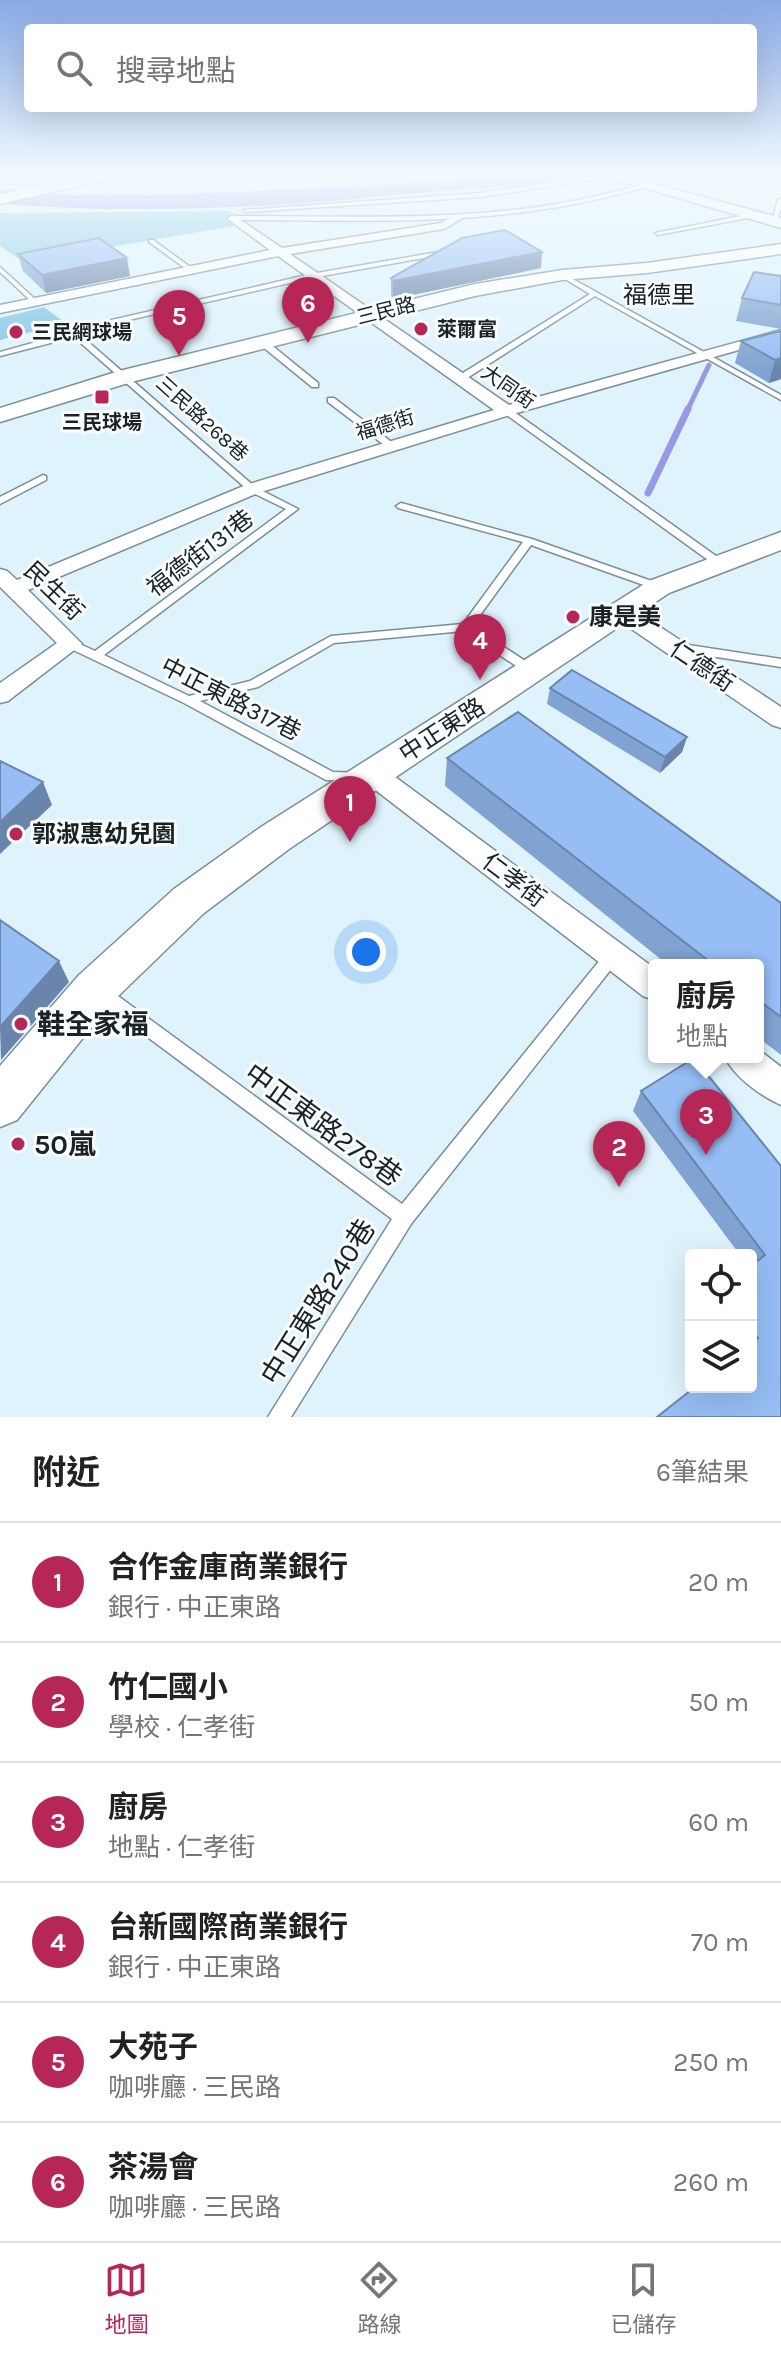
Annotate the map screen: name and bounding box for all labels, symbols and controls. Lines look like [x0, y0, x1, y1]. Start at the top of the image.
search box [24, 24, 757, 112]
icon: search [52, 46, 96, 90]
text: 搜尋地點 [116, 53, 236, 89]
pin: 6 [282, 277, 334, 343]
district label: 福德里 [623, 281, 695, 309]
pin: 5 [153, 290, 205, 356]
street label: 三民路 [354, 293, 418, 329]
place label: 萊爾富 [437, 318, 497, 341]
marker: 萊爾富 [412, 320, 430, 338]
place label: 三民網球場 [32, 321, 132, 344]
marker: 三民網球場 [7, 323, 25, 341]
street label: 大同街 [477, 360, 539, 414]
street label: 三民路268巷 [151, 372, 253, 466]
marker: 三民球場 [93, 388, 111, 406]
street label: 福德街 [353, 405, 417, 445]
place label: 三民球場 [62, 411, 142, 434]
street label: 福德街131巷 [141, 504, 259, 602]
street label: 民生街 [18, 556, 90, 626]
place label: 康是美 [589, 603, 661, 631]
marker: 康是美 [564, 608, 582, 626]
pin: 4 [454, 614, 506, 680]
street label: 仁德街 [664, 634, 740, 698]
street label: 中正東路317巷 [156, 652, 306, 746]
street label: 中正東路 [394, 692, 490, 768]
pin: 1 [324, 776, 376, 842]
place label: 郭淑惠幼兒園 [32, 820, 176, 848]
marker: 郭淑惠幼兒園 [7, 825, 25, 843]
street label: 仁孝街 [477, 847, 551, 913]
your location [346, 932, 386, 972]
popup [648, 959, 764, 1063]
text: 廚房 [676, 978, 736, 1014]
place label: 鞋全家福 [37, 1008, 149, 1041]
marker: 鞋全家福 [12, 1015, 30, 1033]
text: 地點 [676, 1021, 728, 1052]
street label: 中正東路278巷 [238, 1057, 408, 1193]
pin: 3 [680, 1089, 732, 1155]
pin: 2 [593, 1121, 645, 1187]
place label: 50嵐 [34, 1128, 96, 1161]
marker: 50嵐 [9, 1135, 27, 1153]
street label: 中正東路240巷 [254, 1213, 382, 1391]
map controls [685, 1249, 757, 1393]
button: locate [685, 1249, 757, 1321]
button: layers [685, 1321, 757, 1393]
text: 附近 [32, 1453, 100, 1493]
text: 6筆結果 [656, 1457, 749, 1488]
text: 合作金庫商業銀行 [108, 1549, 348, 1585]
text: 1 [53, 1567, 63, 1598]
text: 20 m [688, 1567, 749, 1598]
text: 銀行 · 中正東路 [108, 1592, 281, 1623]
text: 竹仁國小 [108, 1669, 228, 1705]
text: 2 [50, 1687, 66, 1718]
text: 50 m [688, 1687, 749, 1718]
text: 學校 · 仁孝街 [108, 1712, 255, 1743]
text: 廚房 [108, 1789, 168, 1825]
text: 3 [50, 1807, 66, 1838]
text: 60 m [688, 1807, 749, 1838]
text: 地點 · 仁孝街 [108, 1832, 255, 1863]
text: 台新國際商業銀行 [108, 1909, 348, 1945]
text: 4 [50, 1927, 66, 1958]
text: 70 m [691, 1927, 749, 1958]
text: 銀行 · 中正東路 [108, 1952, 281, 1983]
text: 大苑子 [108, 2029, 198, 2065]
text: 5 [50, 2047, 66, 2078]
text: 250 m [673, 2047, 749, 2078]
text: 咖啡廳 · 三民路 [108, 2072, 281, 2103]
text: 茶湯會 [108, 2149, 198, 2185]
text: 6 [50, 2167, 66, 2198]
text: 260 m [673, 2167, 749, 2198]
text: 咖啡廳 · 三民路 [108, 2192, 281, 2223]
tab: 地圖 [104, 2258, 149, 2338]
tab: 路線 [357, 2258, 402, 2338]
tab: 已儲存 [610, 2258, 677, 2338]

